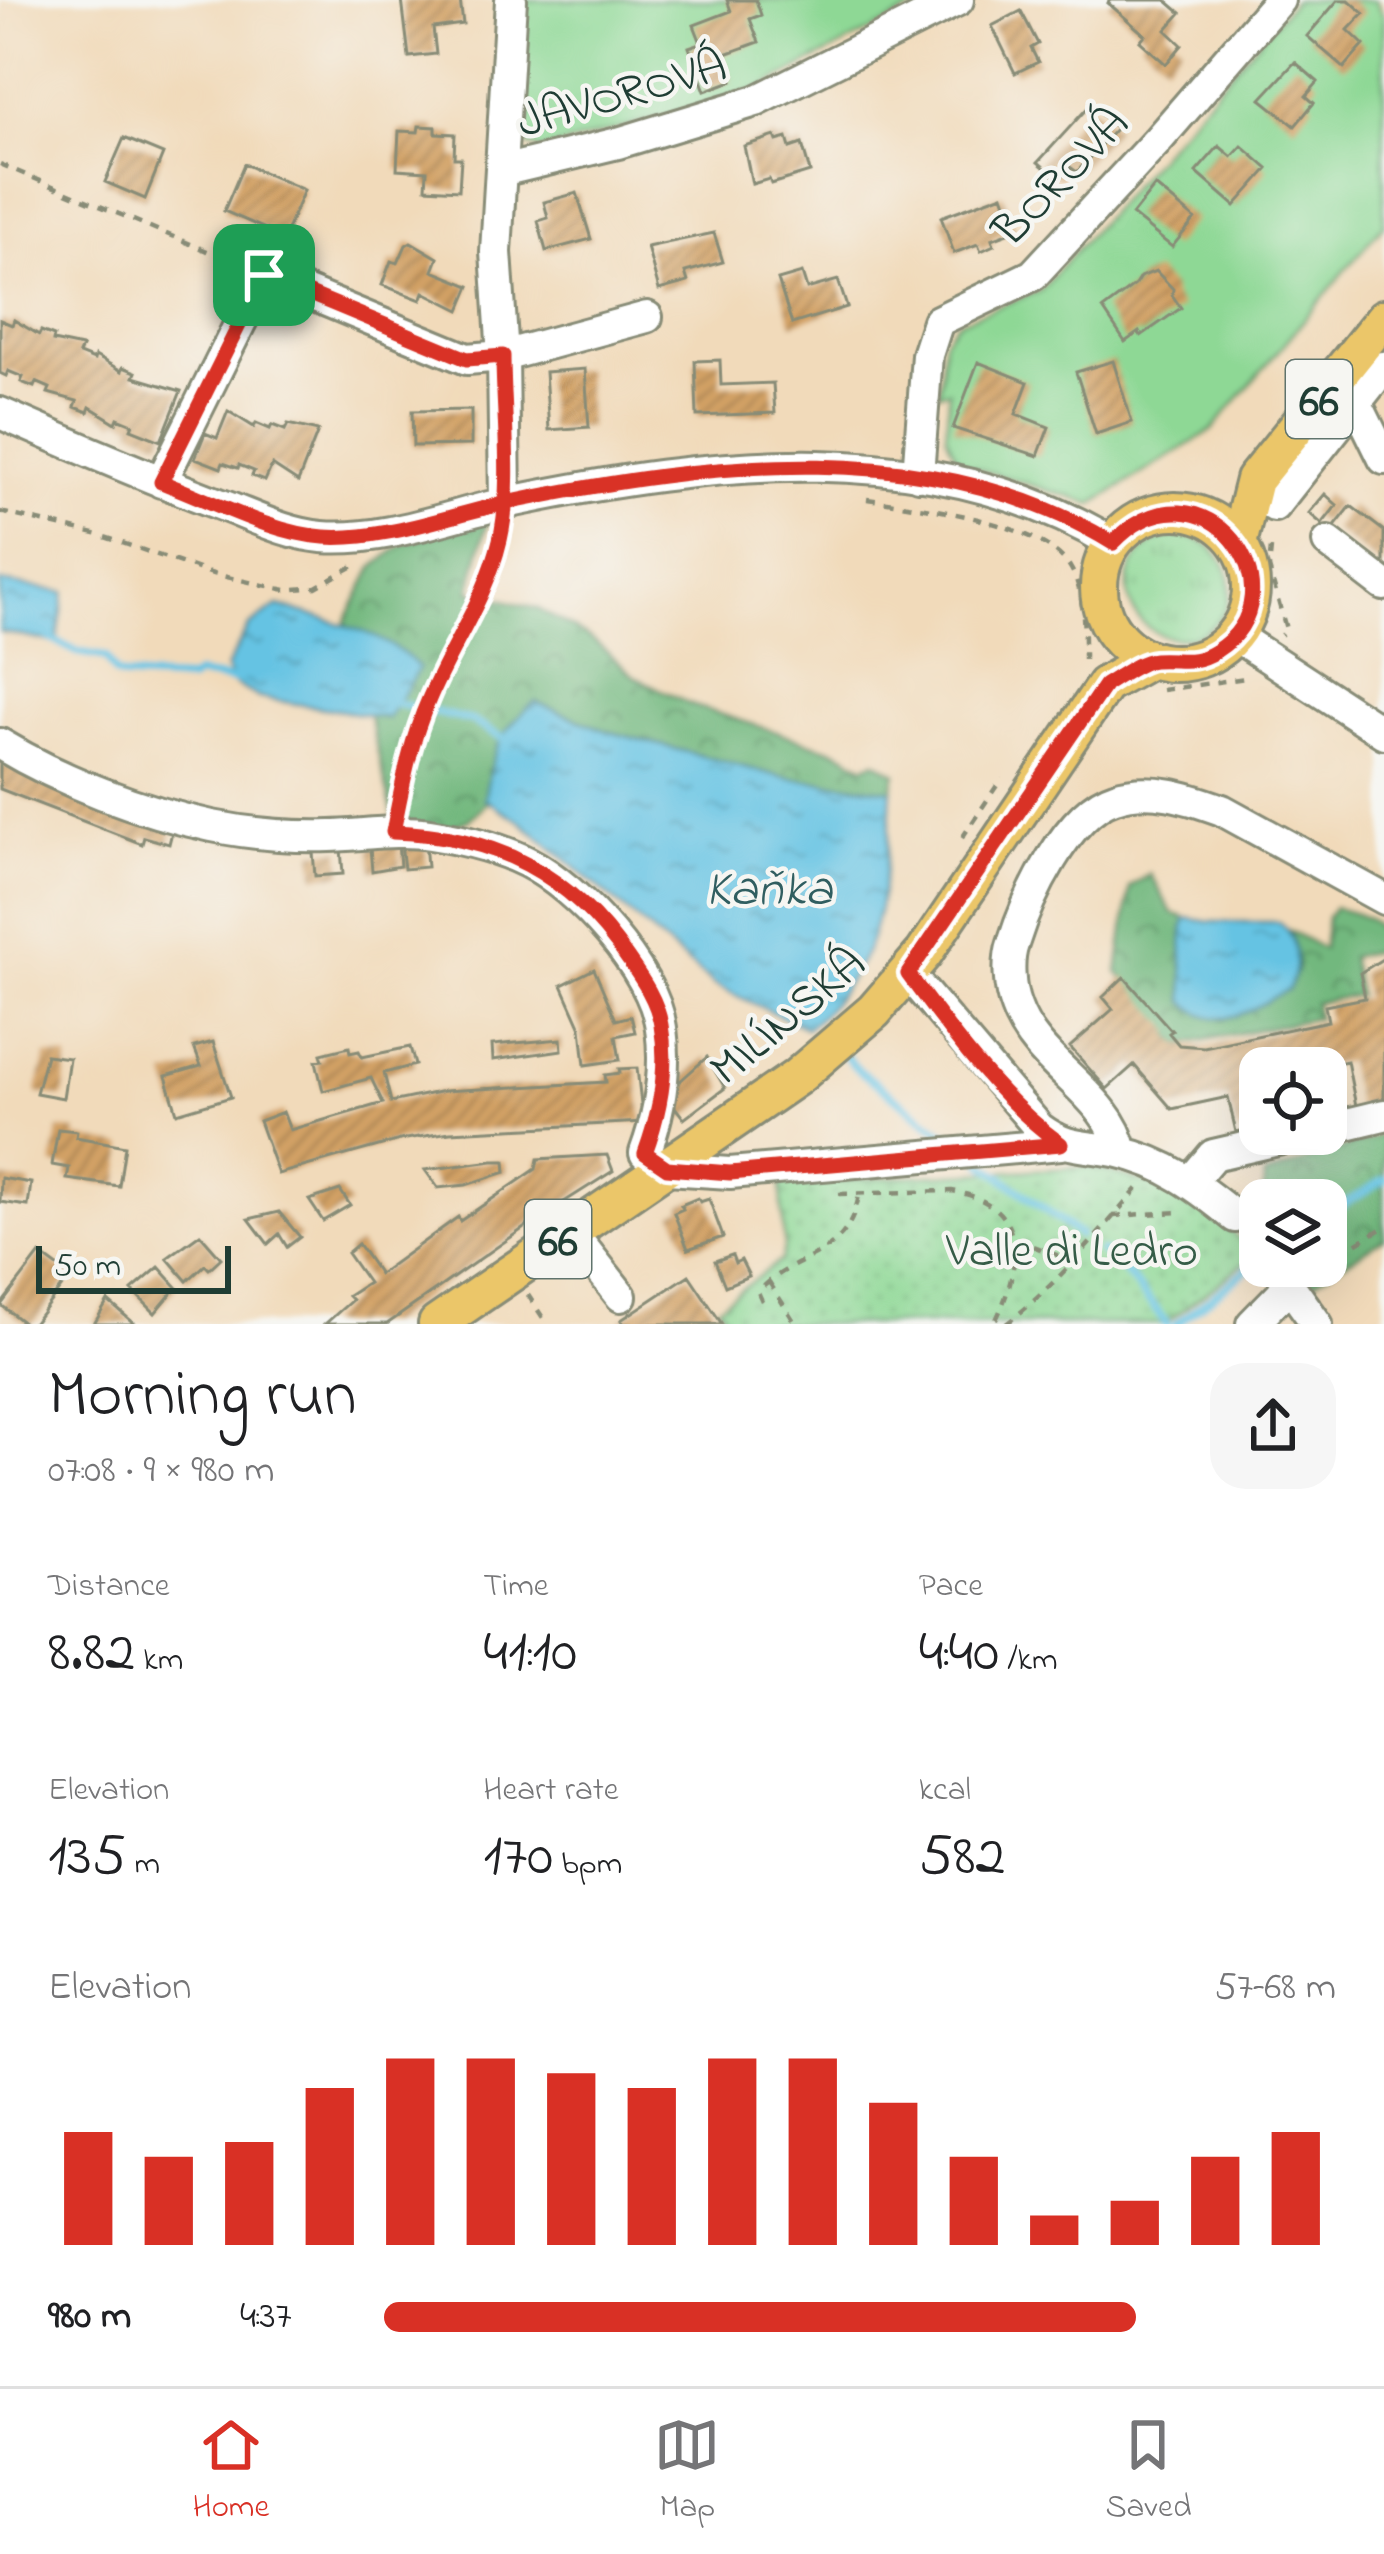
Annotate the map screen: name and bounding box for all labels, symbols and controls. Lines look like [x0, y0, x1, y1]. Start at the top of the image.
street label: JAVOROVÁ [509, 33, 735, 159]
street label: BOROVÁ [977, 92, 1147, 265]
pin [213, 224, 315, 326]
icon: arrive [231, 242, 297, 308]
road number: 66 [1286, 360, 1352, 438]
water label: Kaňka [705, 854, 834, 929]
street label: MILÍNSKÁ [696, 931, 883, 1104]
map controls [1239, 1047, 1347, 1287]
button: locate [1239, 1047, 1347, 1155]
button: layers [1239, 1179, 1347, 1287]
road number: 66 [525, 1200, 591, 1278]
park label: Valle di Ledro [945, 1218, 1198, 1288]
scale bar [36, 1240, 231, 1293]
text: 50 m [54, 1243, 121, 1291]
text: Morning run [48, 1350, 357, 1446]
button: share [1210, 1363, 1336, 1489]
text: 07:08 · 9 × 980 m [48, 1443, 275, 1500]
text: Distance [48, 1563, 170, 1611]
text: Time [483, 1563, 549, 1611]
text: Pace [919, 1563, 983, 1611]
text: 8.82 [48, 1611, 135, 1698]
text: 41:10 [483, 1611, 577, 1698]
text: 4:40 [919, 1611, 999, 1698]
text: km [135, 1637, 183, 1685]
text: /km [999, 1637, 1058, 1685]
text: Elevation [48, 1767, 169, 1815]
text: Heart rate [483, 1767, 619, 1815]
text: kcal [919, 1767, 971, 1815]
text: 135 [48, 1815, 126, 1902]
text: 170 [483, 1815, 553, 1902]
text: 582 [919, 1815, 1005, 1902]
text: m [126, 1841, 160, 1889]
text: bpm [553, 1841, 622, 1889]
text: Elevation [48, 1960, 191, 2017]
text: 57–68 m [1215, 1960, 1336, 2017]
text: 980 m [48, 2289, 131, 2346]
text: 4:37 [240, 2289, 292, 2346]
tab: Home [193, 2412, 269, 2532]
tab: Map [654, 2412, 720, 2532]
tab: Saved [1105, 2412, 1191, 2532]

